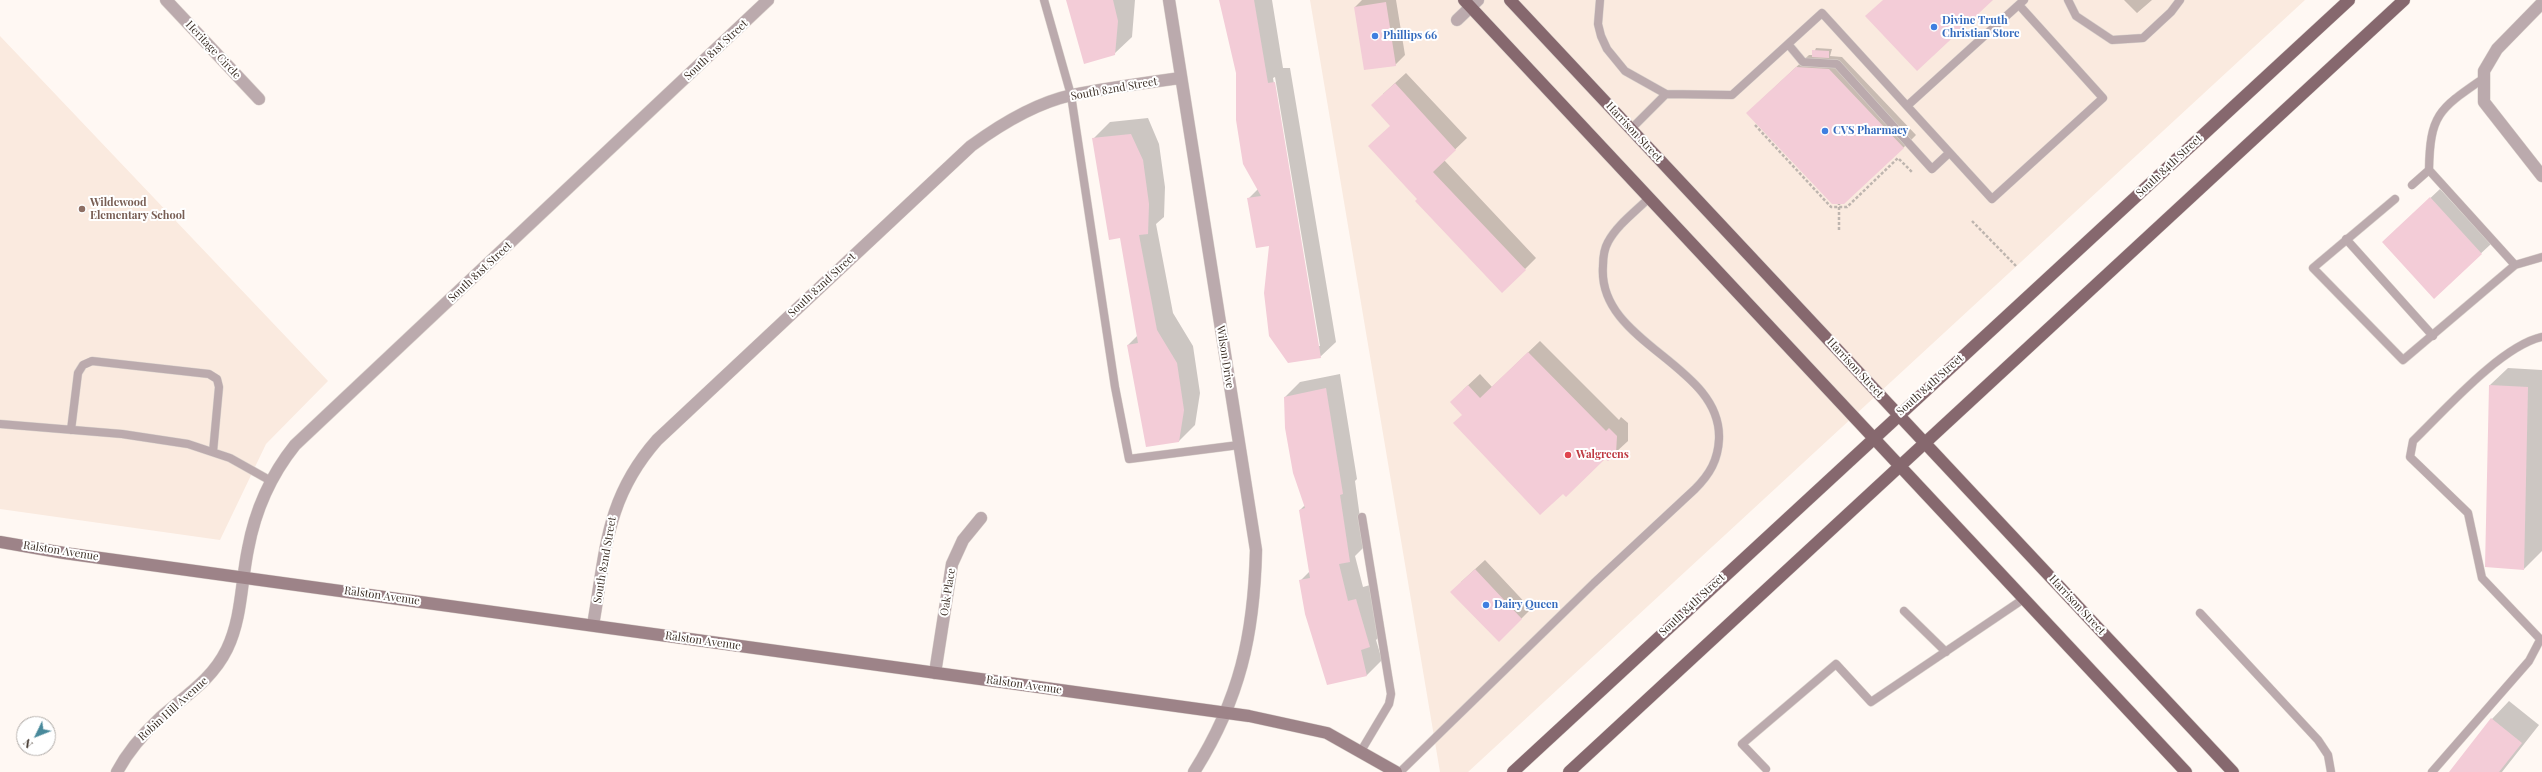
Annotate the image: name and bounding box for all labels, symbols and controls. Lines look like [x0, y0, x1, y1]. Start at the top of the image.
place label: Divine Truth Christian Store [1942, 14, 2019, 40]
street label: South 81st Street [681, 17, 751, 83]
street label: Heritage Circle [183, 18, 243, 82]
marker: Divine Truth Christian Store [1929, 22, 1939, 32]
place label: Phillips 66 [1383, 29, 1437, 43]
marker: Phillips 66 [1370, 31, 1380, 41]
street label: South 82nd Street [1070, 75, 1158, 103]
street label: Harrison Street [1603, 100, 1665, 164]
place label: CVS Pharmacy [1833, 124, 1908, 138]
marker: CVS Pharmacy [1820, 126, 1830, 136]
street label: South 84th Street [2133, 132, 2205, 200]
place label: Wildewood Elementary School [90, 196, 185, 222]
marker: Wildewood Elementary School [77, 204, 87, 214]
street label: South 81st Street [445, 239, 515, 305]
street label: South 82nd Street [785, 250, 859, 320]
street label: Wilson Drive [1214, 325, 1236, 389]
street label: Harrison Street [1824, 336, 1886, 400]
street label: South 84th Street [1894, 352, 1966, 418]
place label: Walgreens [1576, 448, 1629, 462]
marker: Walgreens [1563, 450, 1573, 460]
street label: South 82nd Street [591, 516, 619, 604]
street label: Ralston Avenue [22, 539, 100, 563]
street label: Oak Place [938, 567, 958, 617]
street label: South 84th Street [1656, 571, 1728, 639]
street label: Harrison Street [2046, 573, 2108, 637]
street label: Ralston Avenue [343, 584, 421, 608]
place label: Dairy Queen [1494, 598, 1558, 612]
marker: Dairy Queen [1481, 600, 1491, 610]
street label: Ralston Avenue [664, 629, 742, 653]
street label: Ralston Avenue [985, 673, 1063, 697]
street label: Robin Hill Avenue [136, 674, 210, 744]
north arrow [16, 716, 56, 756]
text: N [19, 736, 36, 752]

